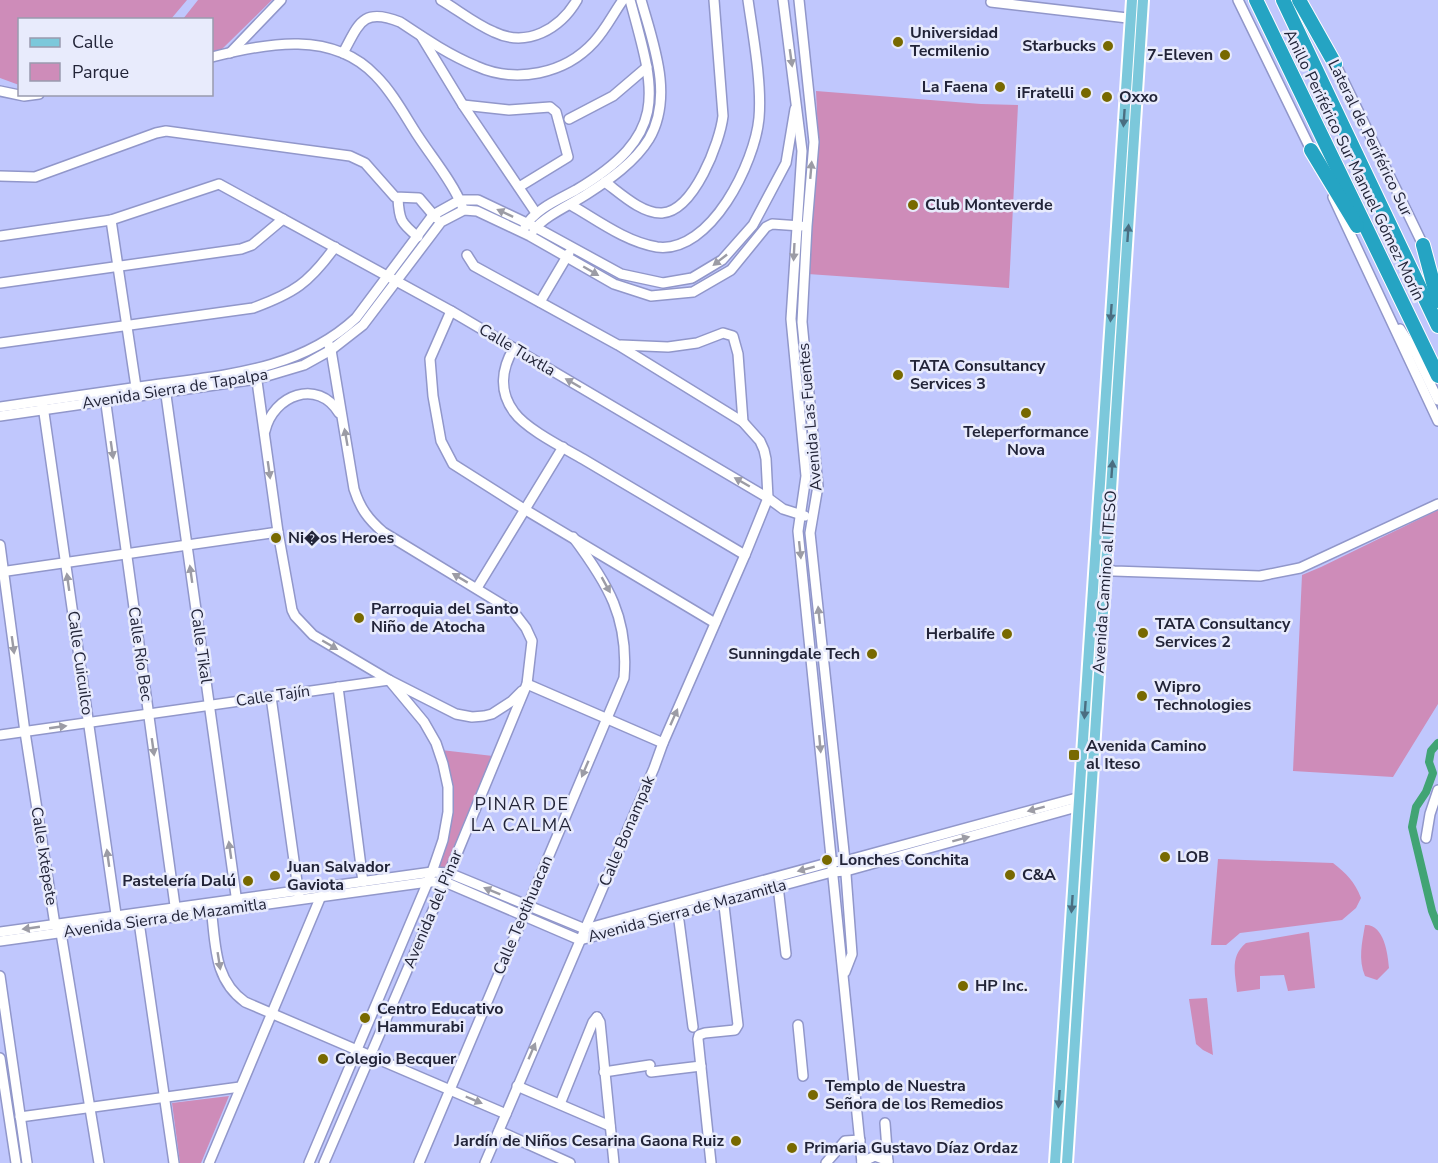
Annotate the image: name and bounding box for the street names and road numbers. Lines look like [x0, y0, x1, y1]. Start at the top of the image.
street label: Anillo Periférico Sur Manuel Gómez Morín [1278, 26, 1430, 304]
street label: Lateral de Periférico Sur [1322, 56, 1418, 220]
street label: Calle Tuxtla [475, 319, 559, 381]
street label: Avenida Las Fuentes [793, 342, 827, 492]
street label: Avenida Sierra de Tapalpa [81, 363, 269, 415]
street label: Avenida Camino al ITESO [1088, 490, 1122, 674]
street label: Calle Río Bec [122, 605, 158, 703]
street label: Calle Tikal [185, 607, 217, 685]
street label: Calle Cuicuilco [62, 609, 98, 717]
street label: Calle Tajín [235, 680, 311, 712]
street label: Calle Bonampak [594, 772, 661, 890]
street label: Calle Ixtépete [25, 805, 63, 907]
street label: Avenida del Pinar [398, 846, 468, 971]
street label: Calle Teotihuacan [488, 852, 558, 978]
street label: Avenida Sierra de Mazamitla [585, 874, 789, 948]
street label: Avenida Sierra de Mazamitla [62, 893, 268, 943]

